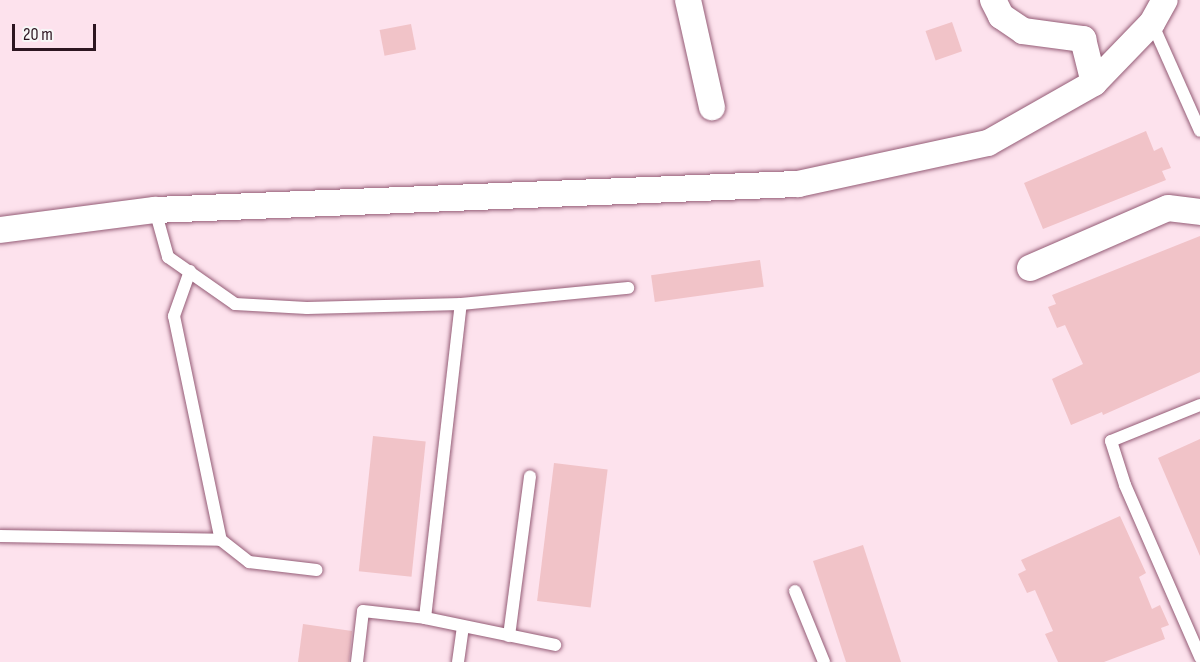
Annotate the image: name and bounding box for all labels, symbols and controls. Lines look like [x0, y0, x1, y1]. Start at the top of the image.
scale bar [15, 12, 99, 50]
text: 20 m [23, 24, 53, 45]

